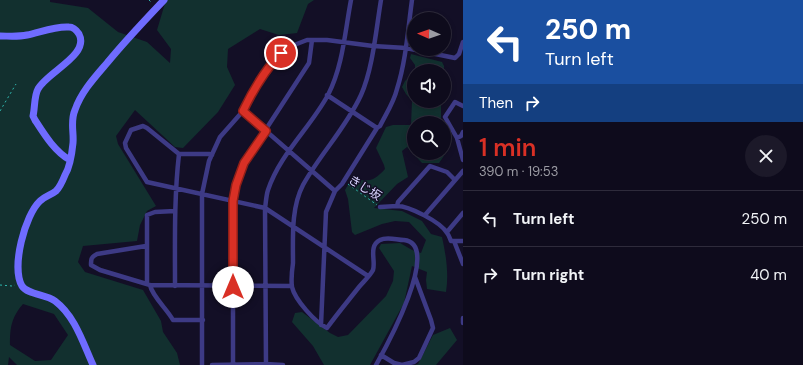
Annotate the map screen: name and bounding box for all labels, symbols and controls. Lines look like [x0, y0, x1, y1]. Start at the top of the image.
text: 250 m [545, 11, 631, 48]
north arrow [407, 12, 451, 56]
map controls [407, 12, 451, 160]
icon: left [479, 16, 531, 68]
pin [264, 36, 298, 70]
icon: arrive [270, 42, 292, 64]
text: Turn left [545, 47, 614, 71]
button: sound [407, 64, 451, 108]
icon: right [521, 92, 543, 114]
text: Then [479, 93, 513, 113]
button: search [407, 116, 451, 160]
text: 1 min [479, 132, 536, 163]
button: close [745, 135, 787, 177]
text: 390 m · 19:53 [479, 163, 558, 180]
street label: きじ坂 [345, 172, 385, 204]
icon: left [479, 208, 501, 230]
text: Turn left [513, 209, 574, 229]
text: 250 m [742, 209, 787, 229]
icon: right [479, 264, 501, 286]
text: Turn right [513, 265, 584, 285]
text: 40 m [750, 265, 787, 285]
position arrow [212, 266, 254, 308]

